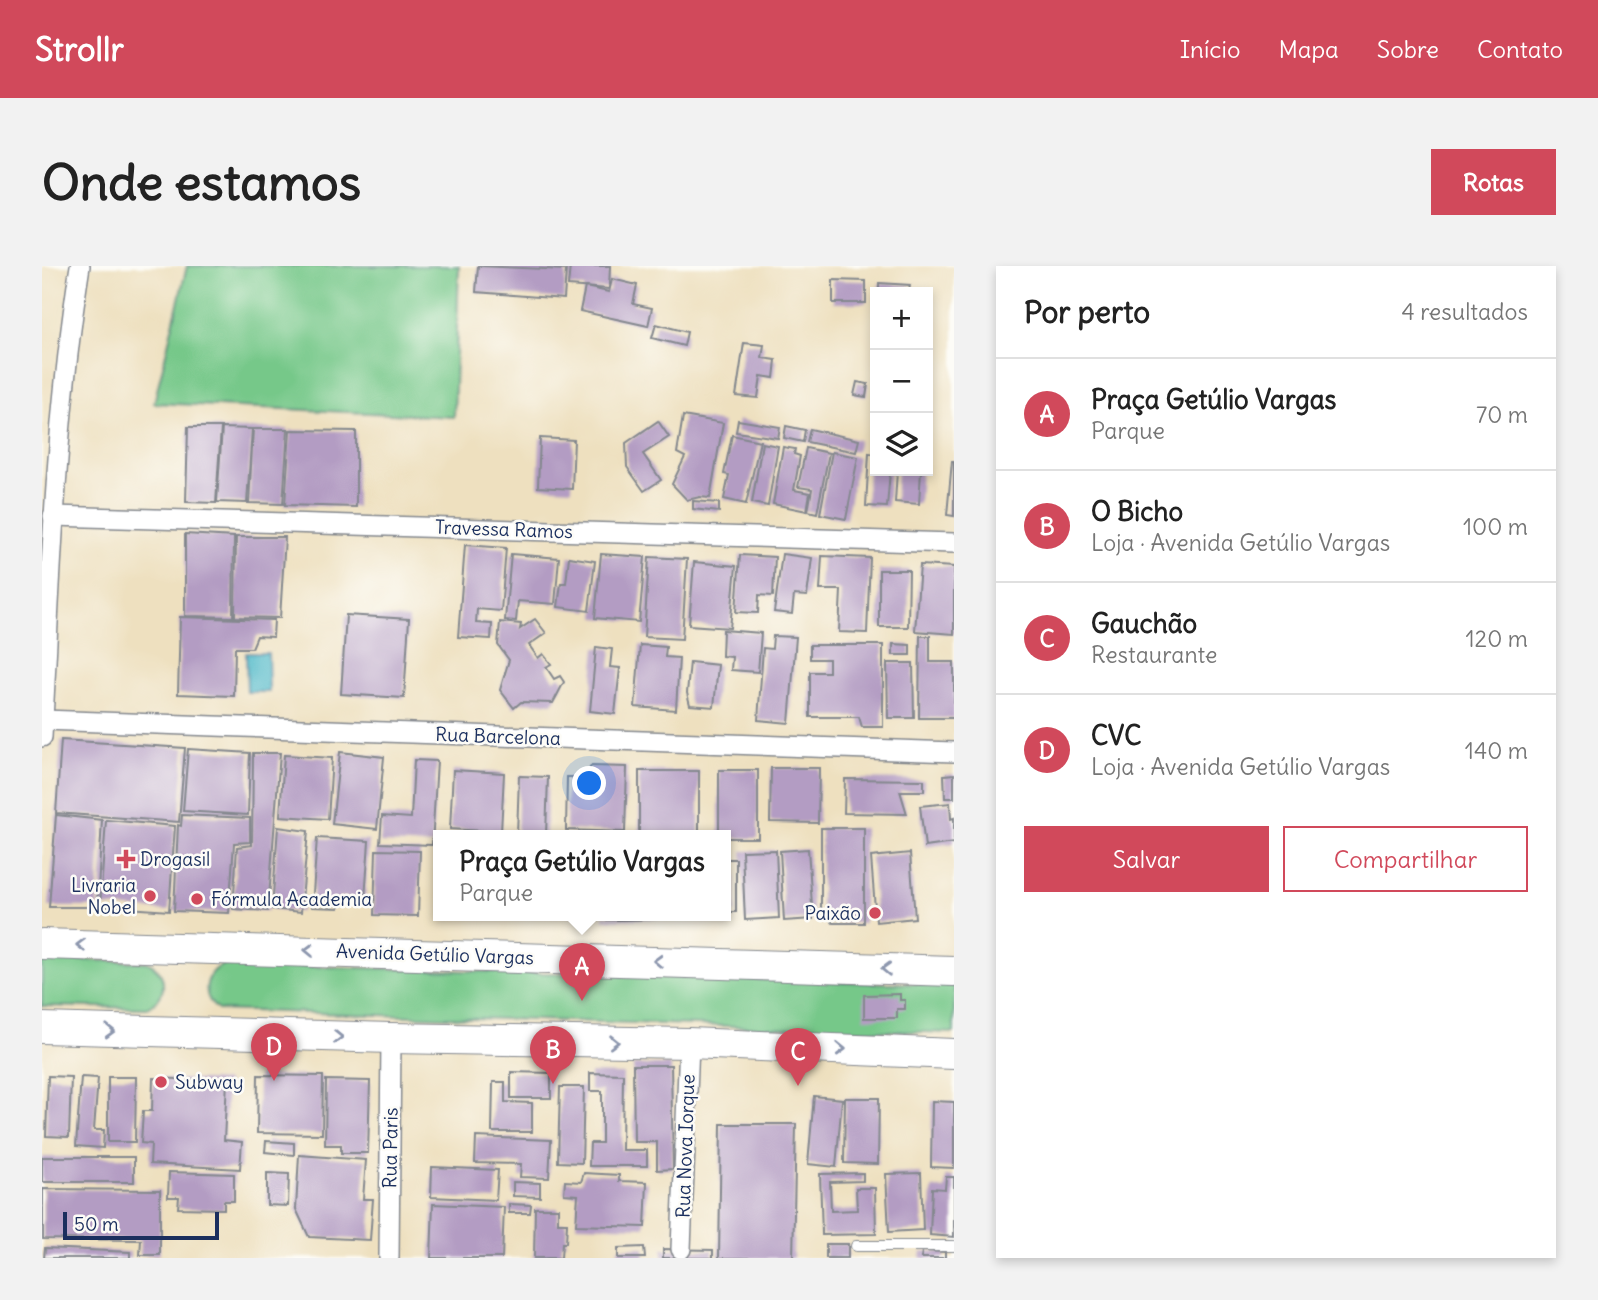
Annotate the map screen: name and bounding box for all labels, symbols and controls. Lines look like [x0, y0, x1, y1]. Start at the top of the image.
text: Strollr [35, 28, 124, 70]
text: Início [1180, 34, 1240, 64]
text: Mapa [1278, 34, 1339, 64]
text: Sobre [1377, 34, 1439, 64]
text: Contato [1477, 34, 1563, 64]
button: Rotas [1431, 149, 1556, 215]
text: Onde estamos [42, 152, 361, 213]
map controls [870, 287, 933, 476]
button: + [870, 287, 933, 350]
text: Por perto [1024, 293, 1150, 331]
text: 4 resultados [1401, 297, 1528, 326]
button: − [870, 350, 933, 413]
text: Praça Getúlio Vargas [1091, 383, 1336, 416]
text: A [1040, 400, 1054, 429]
text: 70 m [1476, 400, 1528, 429]
button: layers [870, 413, 933, 476]
text: Parque [1091, 416, 1165, 445]
text: O Bicho [1091, 495, 1183, 528]
text: B [1039, 512, 1055, 541]
text: 100 m [1463, 512, 1528, 541]
street label: Travessa Ramos [435, 515, 573, 543]
text: Loja · Avenida Getúlio Vargas [1091, 528, 1390, 557]
text: Gauchão [1091, 607, 1197, 640]
text: C [1039, 624, 1055, 653]
text: 120 m [1465, 624, 1528, 653]
text: Restaurante [1091, 640, 1217, 669]
text: CVC [1091, 719, 1141, 752]
street label: Rua Barcelona [435, 722, 561, 750]
text: D [1039, 736, 1055, 765]
text: 140 m [1465, 736, 1528, 765]
text: Loja · Avenida Getúlio Vargas [1091, 752, 1390, 781]
your location [572, 766, 606, 800]
button: Salvar [1024, 826, 1269, 892]
button: Compartilhar [1283, 826, 1528, 892]
popup [433, 830, 731, 921]
text: Praça Getúlio Vargas [459, 845, 705, 878]
place label: Drogasil [140, 847, 210, 871]
marker: Drogasil [118, 851, 134, 867]
place label: Livraria Nobel [71, 873, 136, 919]
text: Parque [459, 878, 533, 907]
place label: Fórmula Academia [211, 887, 372, 911]
marker: Livraria Nobel [142, 888, 158, 904]
marker: Fórmula Academia [189, 891, 205, 907]
place label: Paixão [804, 901, 861, 925]
marker: Paixão [867, 905, 883, 921]
one-way arrow [75, 937, 86, 952]
street label: Avenida Getúlio Vargas [336, 939, 534, 969]
one-way arrow [303, 943, 314, 958]
pin: A [559, 943, 605, 1001]
one-way arrow [653, 954, 664, 969]
one-way arrow [880, 961, 891, 976]
one-way arrow [105, 1023, 116, 1038]
pin: D [251, 1023, 297, 1081]
pin: B [530, 1026, 576, 1084]
pin: C [775, 1028, 821, 1086]
one-way arrow [333, 1029, 343, 1045]
one-way arrow [609, 1034, 620, 1050]
one-way arrow [836, 1042, 847, 1057]
place label: Subway [175, 1070, 244, 1094]
marker: Subway [153, 1074, 169, 1090]
street label: Rua Nova Iorque [670, 1074, 700, 1218]
street label: Rua Paris [377, 1107, 403, 1189]
scale bar [63, 1209, 219, 1241]
text: 50 m [74, 1212, 119, 1236]

